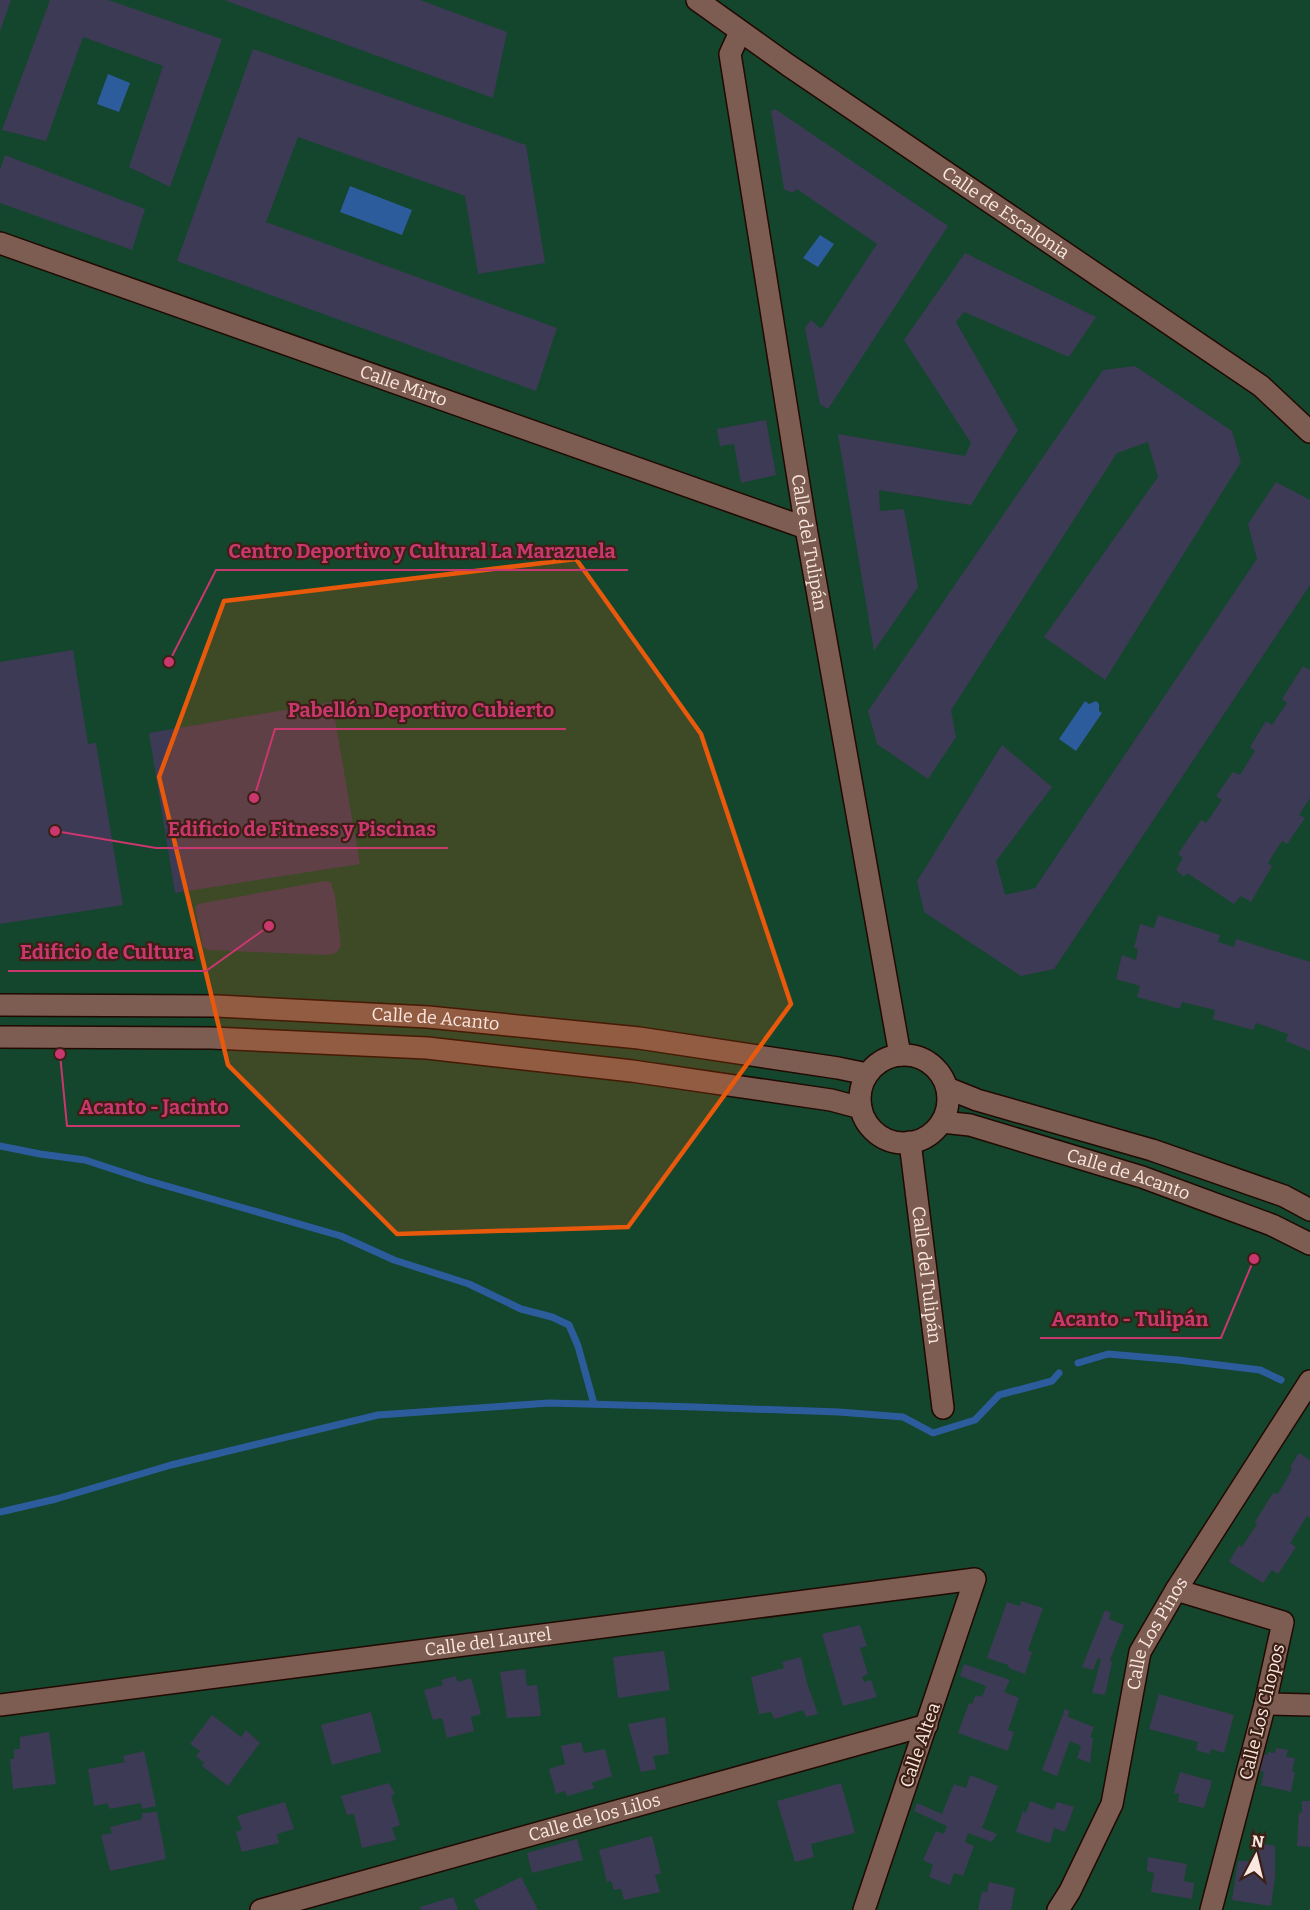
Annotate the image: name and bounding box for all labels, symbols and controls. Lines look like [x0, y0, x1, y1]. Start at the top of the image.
street label: Calle de Escalonia [938, 162, 1074, 264]
street label: Calle Mirto [357, 360, 450, 411]
street label: Calle del Tulipán [787, 473, 832, 613]
callout: Centro Deportivo y Cultural La Marazuela [216, 532, 628, 570]
text: Centro Deportivo y Cultural La Marazuela [228, 539, 616, 563]
callout: Pabellón Deportivo Cubierto [275, 691, 566, 729]
text: Pabellón Deportivo Cubierto [288, 698, 554, 722]
callout: Edificio de Fitness y Piscinas [156, 810, 448, 848]
text: Edificio de Fitness y Piscinas [168, 817, 436, 841]
callout: Edificio de Cultura [8, 933, 206, 971]
text: Edificio de Cultura [20, 940, 194, 964]
street label: Calle de Acanto [371, 1003, 501, 1035]
callout: Acanto - Jacinto [67, 1088, 240, 1126]
text: Acanto - Jacinto [79, 1095, 229, 1119]
street label: Calle de Acanto [1064, 1144, 1193, 1205]
street label: Calle del Tulipán [907, 1205, 946, 1346]
callout: Acanto - Tulipán [1040, 1300, 1221, 1338]
text: Acanto - Tulipán [1052, 1307, 1209, 1331]
street label: Calle Los Pinos [1122, 1573, 1193, 1692]
street label: Calle del Laurel [423, 1623, 553, 1661]
street label: Calle Los Chopos [1234, 1642, 1290, 1782]
street label: Calle Altea [895, 1699, 945, 1790]
street label: Calle de los Lilos [526, 1789, 663, 1846]
north arrow [1226, 1826, 1286, 1886]
text: N [1250, 1831, 1265, 1852]

